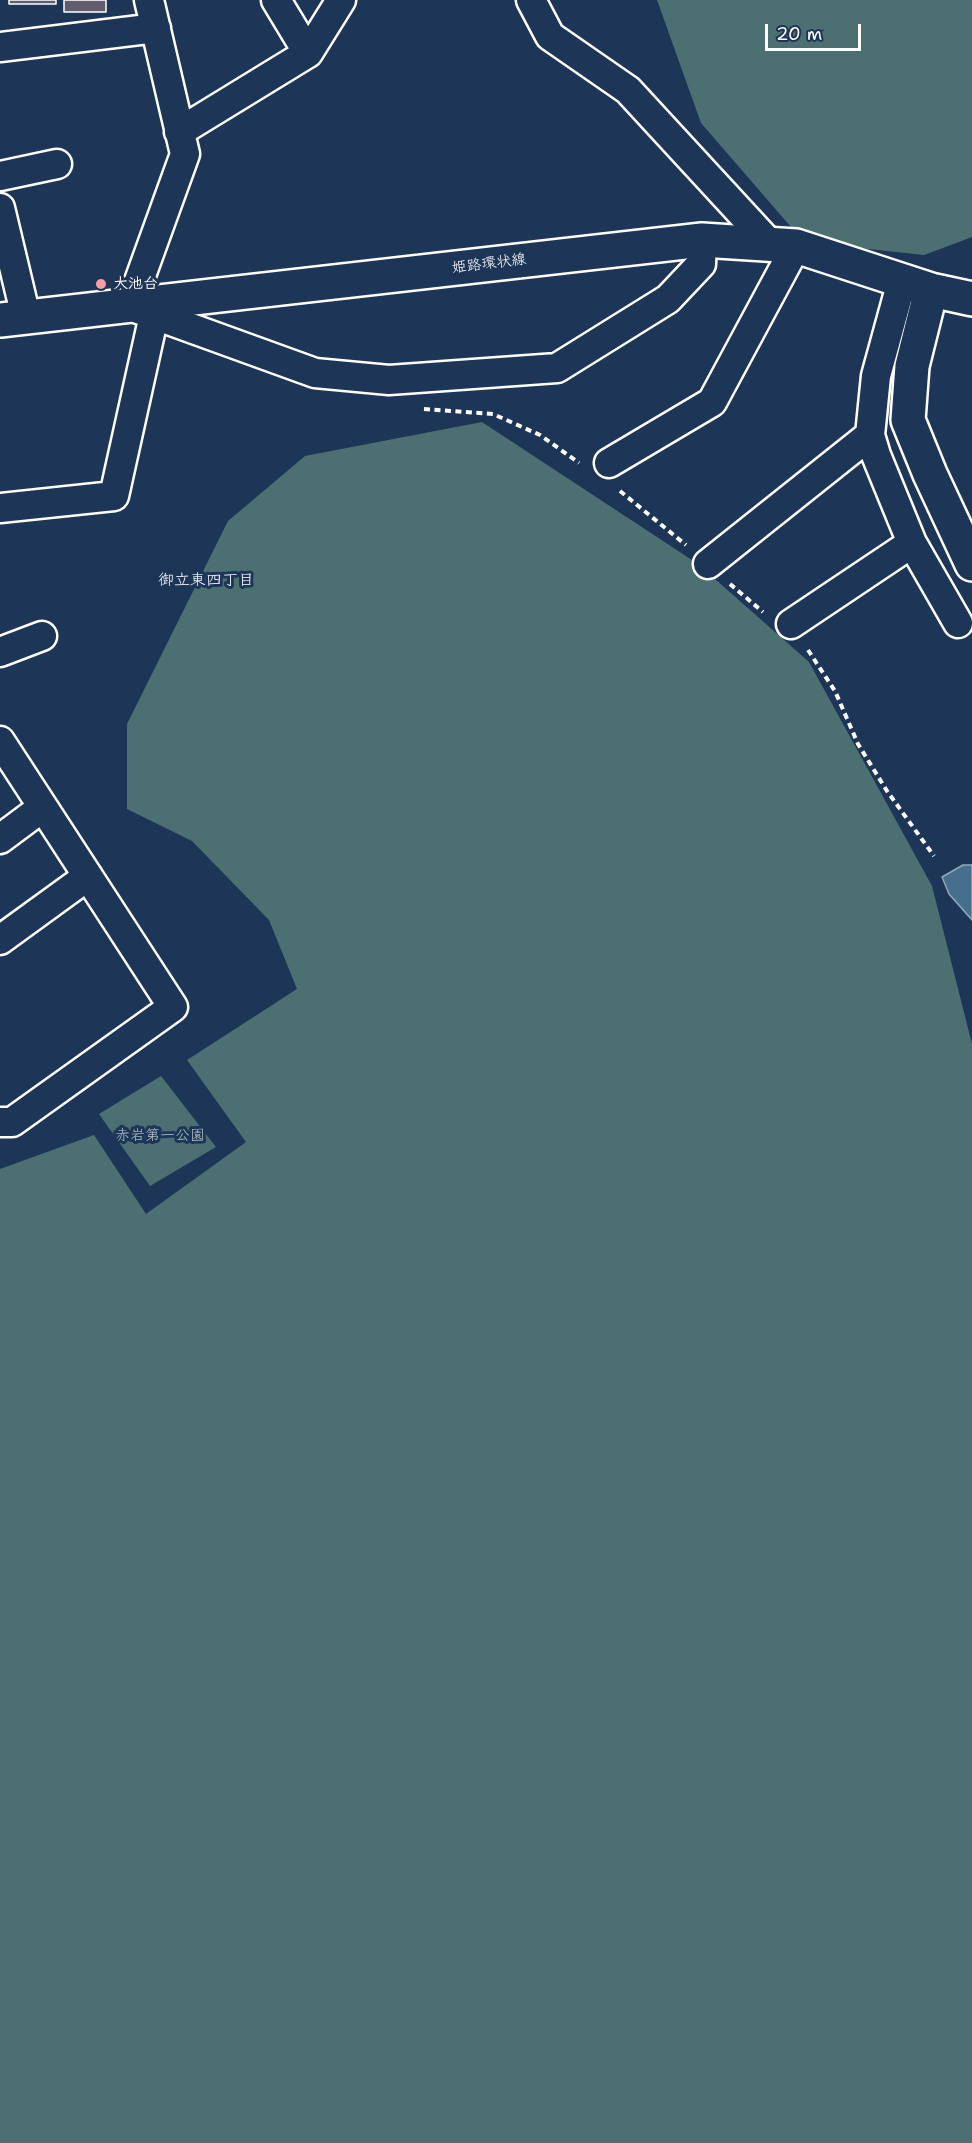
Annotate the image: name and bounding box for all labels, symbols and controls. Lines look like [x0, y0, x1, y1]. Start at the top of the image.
scale bar [768, 12, 864, 50]
text: 20 m [776, 22, 822, 46]
street label: 姫路環状線 [451, 250, 527, 278]
place label: 大池台 [113, 275, 158, 293]
marker: 大池台 [94, 277, 108, 291]
district label: 御立東四丁目 [158, 571, 254, 591]
park label: 赤岩第一公園 [115, 1127, 205, 1145]

